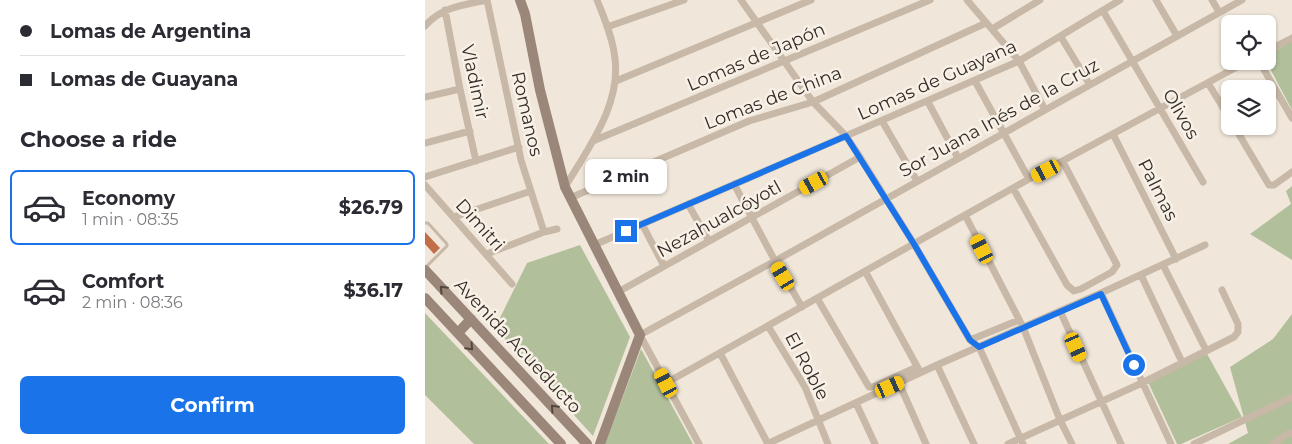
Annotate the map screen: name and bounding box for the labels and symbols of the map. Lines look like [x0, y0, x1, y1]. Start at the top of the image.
street label: Lomas de Japón [684, 18, 828, 96]
street label: Lomas de Guayana [854, 35, 1020, 125]
street label: Vladimir [456, 43, 494, 121]
street label: Sor Juana Inés de la Cruz [895, 54, 1103, 182]
street label: Lomas de China [701, 62, 845, 134]
street label: Romanos [507, 69, 547, 159]
street label: Olivos [1158, 85, 1204, 143]
street label: Palmas [1133, 155, 1183, 225]
callout: 2 min [585, 158, 667, 194]
car [1029, 158, 1062, 184]
car [797, 169, 830, 197]
street label: Nezahualcóyotl [653, 176, 785, 262]
street label: Dimitri [451, 194, 509, 256]
route end [615, 220, 637, 242]
car [968, 232, 995, 266]
car [768, 259, 797, 293]
street label: Avenida Acueducto [450, 274, 586, 418]
one-way arrow [440, 286, 449, 295]
street label: El Roble [780, 328, 834, 404]
car [1063, 330, 1088, 364]
one-way arrow [464, 341, 473, 350]
route start [1123, 354, 1145, 376]
car [652, 366, 679, 400]
car [873, 374, 906, 400]
one-way arrow [551, 405, 560, 414]

